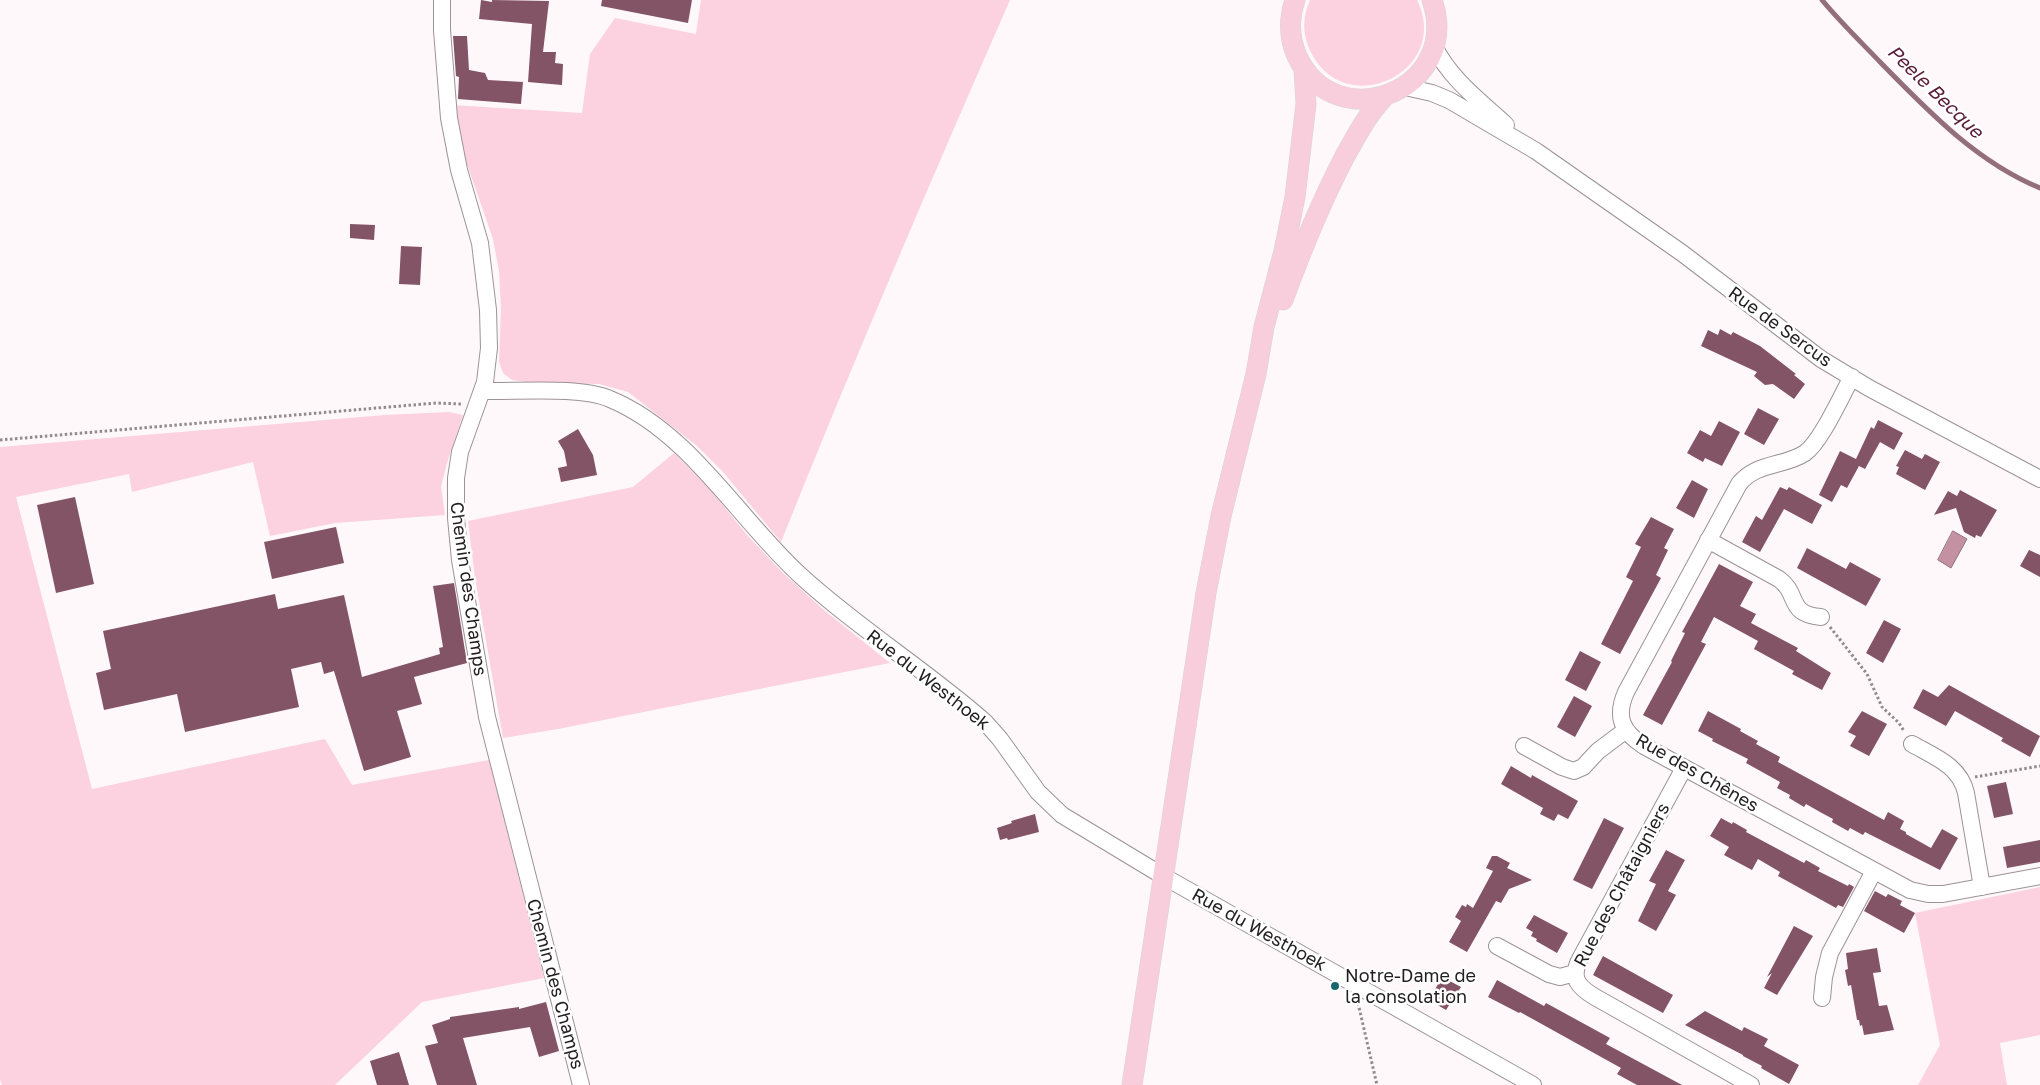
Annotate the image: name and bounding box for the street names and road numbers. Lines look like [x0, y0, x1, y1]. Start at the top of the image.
street label: Rue de Sercus [1724, 282, 1836, 372]
street label: Chemin des Champs [445, 501, 491, 677]
street label: Rue du Westhoek [862, 625, 994, 735]
street label: Rue des Chênes [1632, 729, 1762, 817]
street label: Rue des Châtaigniers [1570, 799, 1674, 971]
street label: Rue du Westhoek [1188, 884, 1330, 976]
street label: Chemin des Champs [522, 896, 588, 1072]

